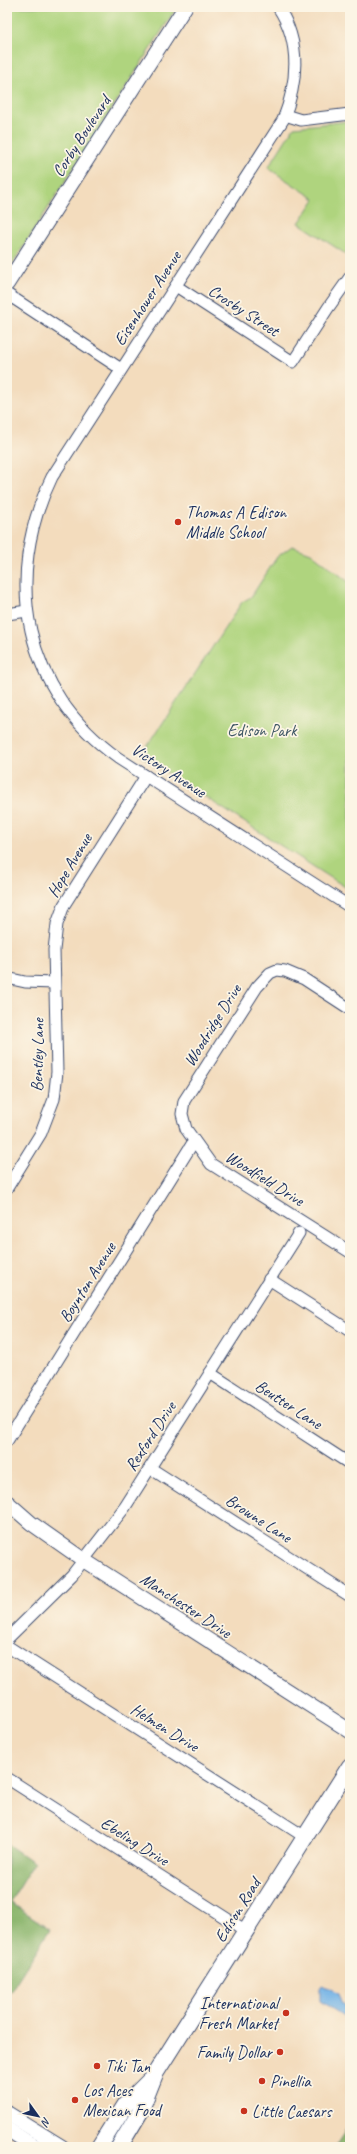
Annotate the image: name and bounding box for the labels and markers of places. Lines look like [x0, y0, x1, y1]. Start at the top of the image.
place label: Thomas A Edison Middle School [186, 502, 288, 543]
marker: Thomas A Edison Middle School [173, 517, 183, 527]
place label: International Fresh Market [199, 1993, 281, 2034]
marker: International Fresh Market [281, 2008, 291, 2018]
place label: Family Dollar [197, 2042, 274, 2063]
marker: Family Dollar [275, 2047, 285, 2057]
place label: Tiki Tan [105, 2056, 151, 2077]
marker: Tiki Tan [92, 2061, 102, 2071]
place label: Pinellia [270, 2071, 312, 2092]
marker: Pinellia [257, 2076, 267, 2086]
place label: Los Aces Mexican Food [83, 2080, 163, 2121]
marker: Los Aces Mexican Food [70, 2095, 80, 2105]
place label: Little Caesars [252, 2101, 334, 2122]
marker: Little Caesars [239, 2106, 249, 2116]

